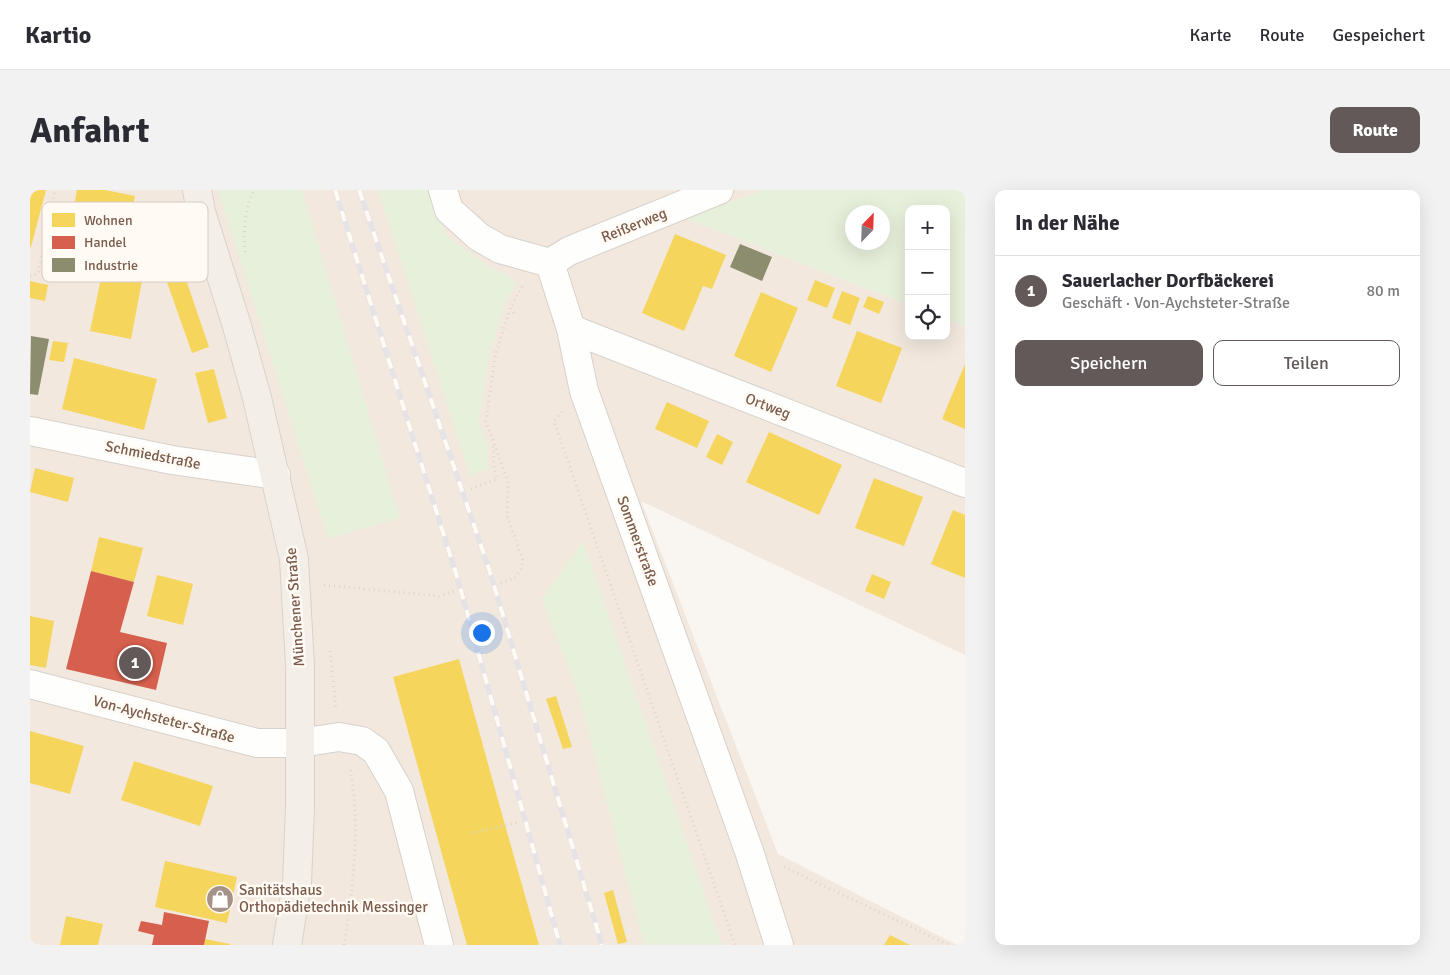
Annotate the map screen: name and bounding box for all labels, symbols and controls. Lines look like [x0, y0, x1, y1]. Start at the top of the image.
text: Kartio [25, 20, 91, 50]
text: Karte [1190, 24, 1232, 46]
text: Route [1260, 24, 1305, 46]
text: Gespeichert [1333, 24, 1425, 46]
button: Route [1330, 107, 1420, 153]
text: Anfahrt [30, 109, 149, 152]
legend [42, 202, 208, 282]
street label: Reißerweg [599, 204, 669, 246]
north arrow [845, 205, 890, 250]
map controls [905, 205, 950, 340]
button: + [905, 205, 950, 250]
text: In der Nähe [1015, 210, 1120, 236]
text: Wohnen [84, 212, 133, 229]
text: Handel [84, 234, 127, 251]
button: − [905, 250, 950, 295]
text: Industrie [84, 257, 138, 274]
text: Sauerlacher Dorfbäckerei [1062, 269, 1274, 293]
text: 1 [1027, 281, 1035, 301]
text: 80 m [1366, 281, 1400, 301]
text: Geschäft · Von-Aychsteter-Straße [1062, 293, 1290, 313]
button: locate [905, 295, 950, 340]
button: Speichern [1015, 340, 1203, 386]
button: Teilen [1213, 340, 1400, 386]
street label: Ortweg [743, 389, 793, 423]
street label: Schmiedstraße [104, 437, 202, 473]
street label: Sommerstraße [613, 493, 663, 589]
street label: Münchener Straße [282, 547, 308, 667]
your location [469, 620, 495, 646]
pin: 1 [119, 644, 151, 682]
street label: Von-Aychsteter-Straße [91, 691, 237, 747]
place label: Sanitätshaus Orthopädietechnik Messinger [239, 881, 428, 916]
shop icon: Sanitätshaus Orthopädietechnik Messinger [205, 884, 235, 914]

